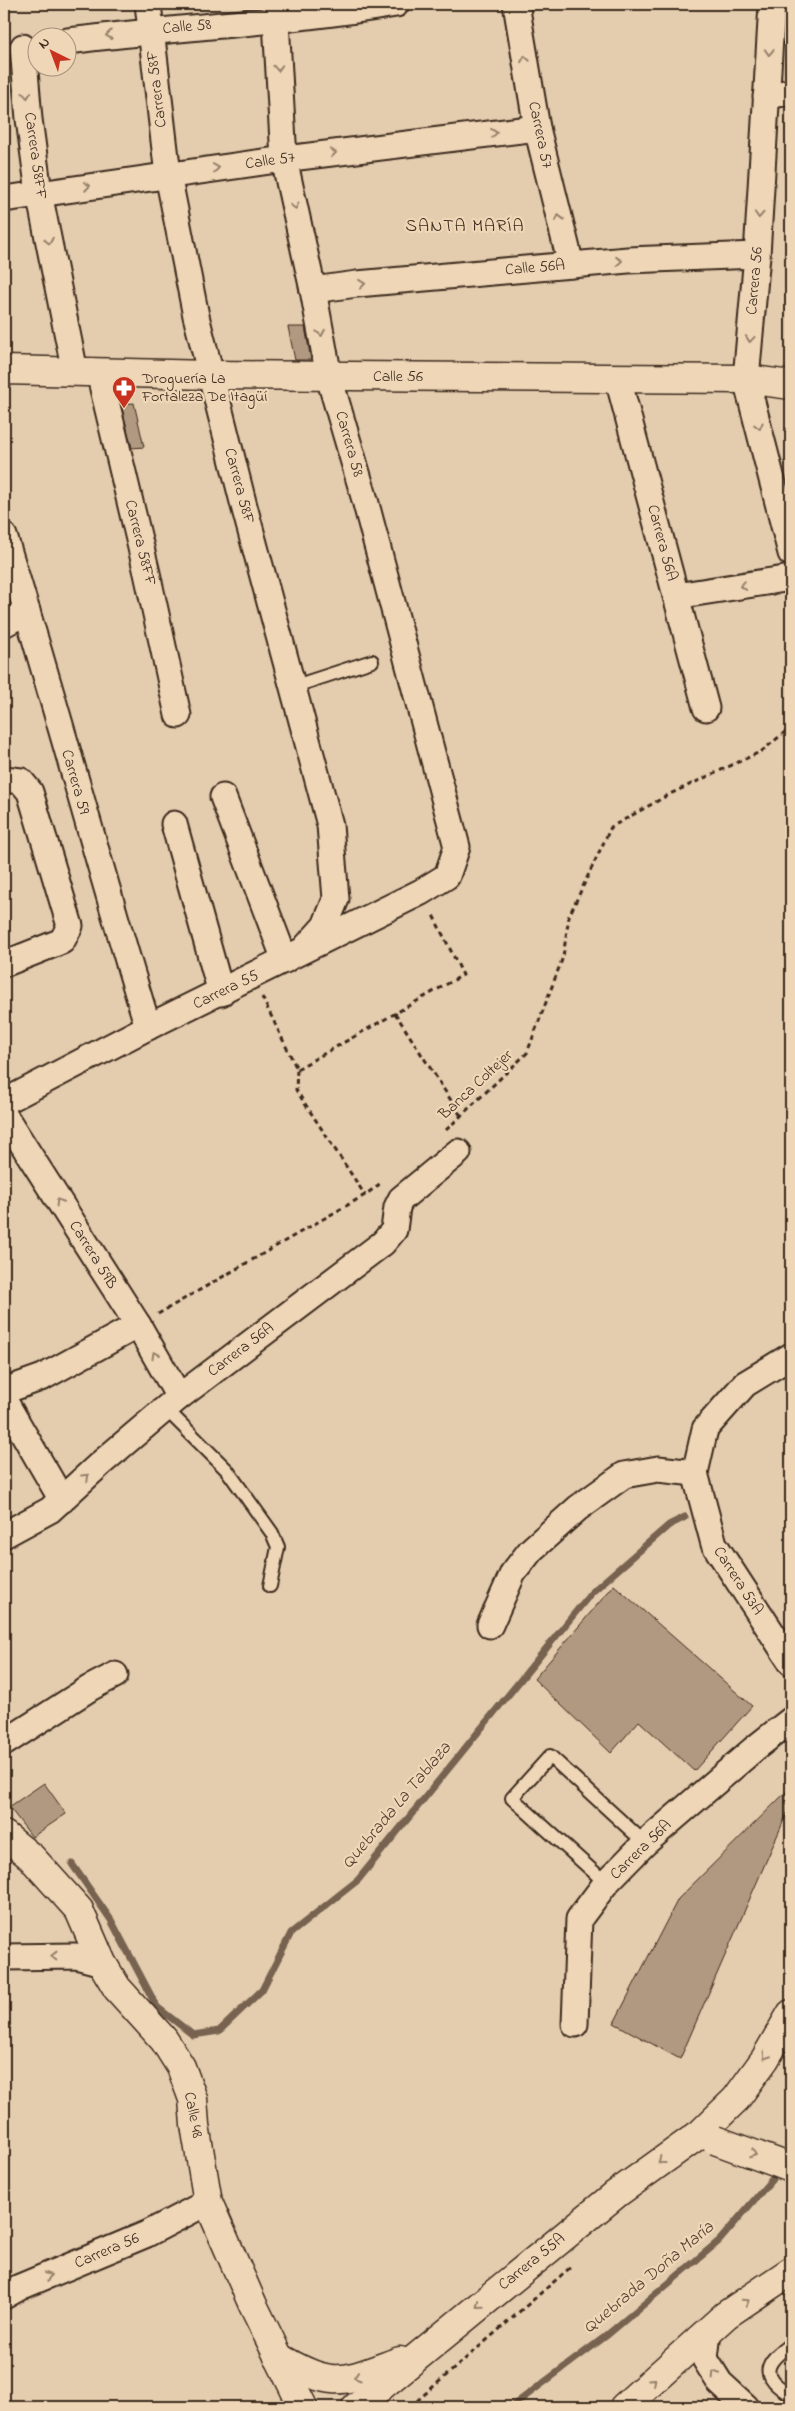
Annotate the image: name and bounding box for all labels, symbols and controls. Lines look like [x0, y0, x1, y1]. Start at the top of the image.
street label: Calle 58 [161, 13, 213, 41]
north arrow [28, 28, 78, 78]
one-way arrow [105, 30, 113, 40]
text: N [34, 32, 55, 54]
street label: Carrera 58F [140, 48, 174, 129]
one-way arrow [763, 49, 774, 57]
one-way arrow [521, 55, 531, 63]
one-way arrow [273, 64, 284, 72]
one-way arrow [21, 92, 32, 100]
street label: Carrera 57 [521, 99, 559, 171]
street label: Carrera 58FF [17, 111, 53, 202]
one-way arrow [490, 128, 498, 139]
street label: Calle 57 [244, 146, 297, 176]
one-way arrow [329, 148, 337, 159]
one-way arrow [212, 164, 220, 174]
one-way arrow [83, 182, 92, 192]
one-way arrow [289, 202, 300, 211]
one-way arrow [754, 211, 765, 219]
one-way arrow [554, 213, 565, 222]
district label: SANTA MARÍA [406, 214, 524, 240]
one-way arrow [43, 236, 53, 245]
street label: Carrera 56 [740, 246, 770, 316]
street label: Calle 56A [504, 253, 566, 283]
one-way arrow [616, 256, 624, 267]
one-way arrow [358, 278, 366, 289]
one-way arrow [316, 329, 326, 338]
one-way arrow [745, 335, 756, 343]
street label: Calle 56 [373, 365, 423, 389]
place label: Droguería La Fortaleza De Itagüí [141, 367, 267, 409]
pharmacy icon: Droguería La Fortaleza De Itagüí [111, 375, 137, 409]
street label: Carrera 58 [328, 408, 370, 480]
one-way arrow [753, 422, 763, 430]
street label: Carrera 58F [217, 445, 261, 527]
street label: Carrera 58FF [118, 497, 162, 589]
street label: Carrera 56A [640, 502, 684, 584]
one-way arrow [739, 580, 747, 590]
street label: Carrera 59 [54, 747, 96, 817]
street label: Carrera 55 [189, 964, 263, 1016]
street label: Banca Coltejer [433, 1044, 519, 1127]
one-way arrow [56, 1198, 66, 1207]
street label: Carrera 59B [62, 1216, 124, 1294]
street label: Carrera 56A [203, 1317, 280, 1383]
one-way arrow [151, 1351, 161, 1360]
one-way arrow [80, 1474, 89, 1483]
street label: Carrera 53A [707, 1542, 769, 1620]
water label: Quebrada La Tablaza [336, 1737, 458, 1875]
street label: Carrera 56A [605, 1814, 678, 1886]
one-way arrow [50, 1950, 58, 1961]
one-way arrow [763, 2051, 773, 2060]
street label: Calle 48 [177, 2090, 209, 2140]
one-way arrow [748, 2148, 757, 2158]
one-way arrow [658, 2155, 667, 2165]
water label: Quebrada Doña María [578, 2215, 720, 2341]
street label: Carrera 56 [71, 2227, 143, 2275]
street label: Carrera 55A [493, 2227, 571, 2297]
one-way arrow [43, 2271, 52, 2282]
one-way arrow [741, 2298, 750, 2308]
one-way arrow [476, 2299, 485, 2307]
one-way arrow [353, 2371, 361, 2381]
one-way arrow [712, 2371, 721, 2380]
one-way arrow [648, 2378, 657, 2387]

